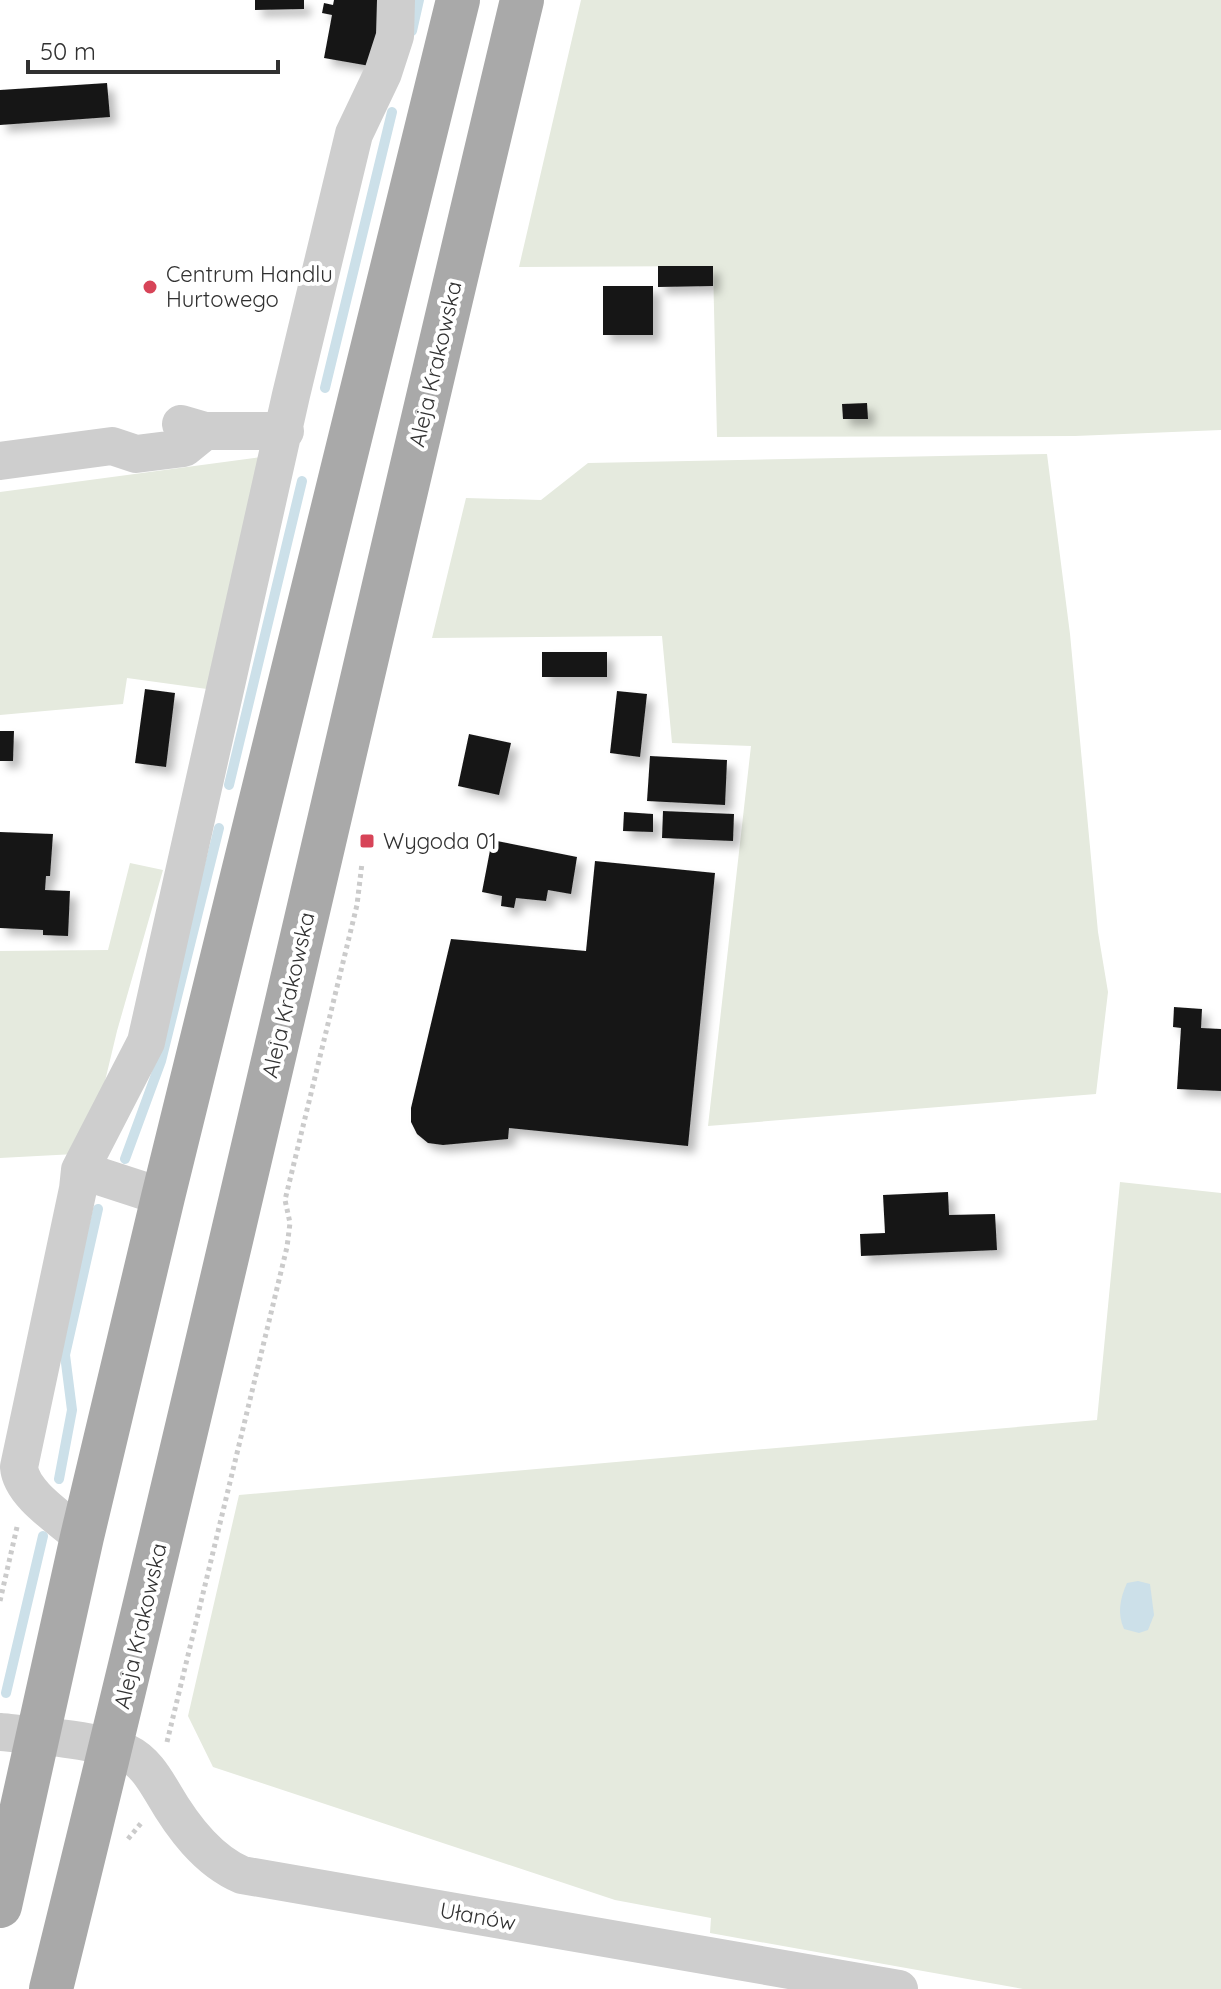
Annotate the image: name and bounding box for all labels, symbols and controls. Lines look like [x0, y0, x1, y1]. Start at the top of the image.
scale bar [28, 24, 278, 74]
text: 50 m [40, 36, 96, 66]
place label: Centrum Handlu Hurtowego [166, 260, 333, 313]
marker: Centrum Handlu Hurtowego [141, 278, 159, 296]
street label: Aleja Krakowska [402, 278, 468, 450]
place label: Wygoda 01 [383, 827, 497, 855]
marker: Wygoda 01 [358, 832, 376, 850]
street label: Aleja Krakowska [255, 909, 321, 1081]
street label: Aleja Krakowska [107, 1540, 173, 1712]
street label: Ułanów [438, 1896, 518, 1936]

